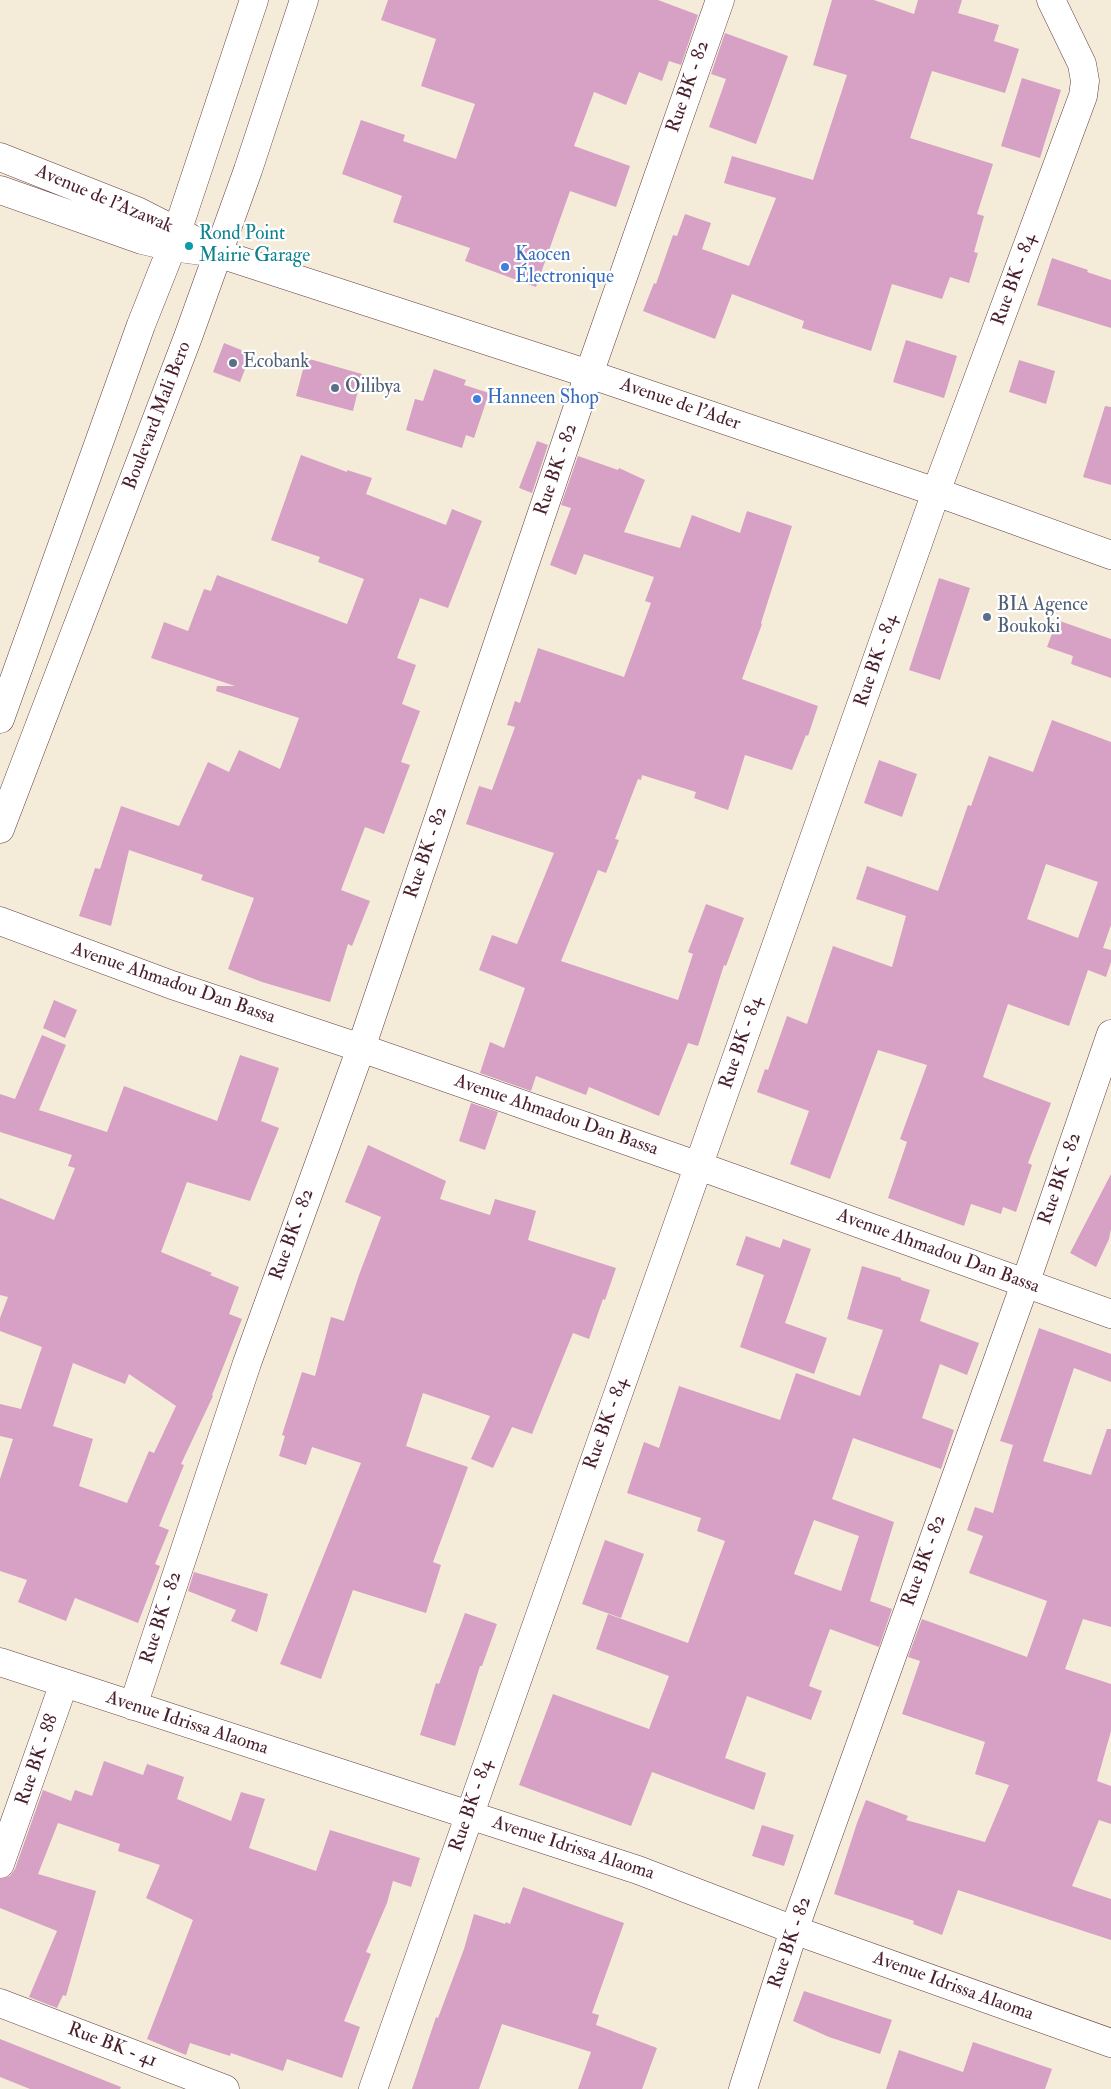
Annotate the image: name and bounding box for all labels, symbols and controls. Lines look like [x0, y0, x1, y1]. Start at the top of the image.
street label: Rue BK - 82 [663, 38, 715, 136]
street label: Avenue de l'Azawak [32, 161, 176, 239]
place label: Rond Point Mairie Garage [199, 224, 310, 268]
street label: Rue BK - 84 [988, 231, 1042, 329]
marker: Rond Point Mairie Garage [183, 240, 195, 252]
place label: Kaocen Électronique [515, 245, 614, 289]
marker: Kaocen Électronique [499, 261, 511, 273]
street label: Boulevard Mali Bero [119, 339, 197, 493]
place label: Ecobank [243, 352, 309, 374]
marker: Ecobank [227, 357, 239, 369]
street label: Avenue de l'Ader [617, 374, 743, 436]
place label: Oilibya [345, 377, 401, 399]
marker: Oilibya [329, 382, 341, 394]
place label: Hanneen Shop [487, 388, 599, 410]
marker: Hanneen Shop [471, 393, 483, 405]
street label: Rue BK - 82 [531, 421, 583, 519]
place label: BIA Agence Boukoki [997, 595, 1088, 639]
marker: BIA Agence Boukoki [981, 611, 993, 623]
street label: Rue BK - 84 [851, 612, 903, 710]
street label: Rue BK - 82 [401, 804, 453, 902]
street label: Avenue Ahmadou Dan Bassa [68, 938, 278, 1030]
street label: Rue BK - 84 [716, 994, 768, 1092]
street label: Avenue Ahmadou Dan Bassa [451, 1070, 661, 1162]
street label: Rue BK - 82 [1035, 1130, 1087, 1228]
street label: Rue BK - 82 [266, 1186, 320, 1284]
street label: Avenue Ahmadou Dan Bassa [834, 1205, 1042, 1299]
street label: Rue BK - 84 [580, 1375, 634, 1473]
street label: Rue BK - 82 [898, 1512, 952, 1610]
street label: Rue BK - 82 [136, 1569, 188, 1667]
street label: Avenue Idrissa Alaoma [103, 1687, 271, 1761]
street label: Rue BK - 88 [12, 1711, 64, 1809]
street label: Rue BK - 84 [446, 1757, 498, 1855]
street label: Avenue Idrissa Alaoma [489, 1812, 657, 1886]
street label: Rue BK - 82 [765, 1894, 817, 1992]
street label: Avenue Idrissa Alaoma [870, 1947, 1036, 2027]
street label: Rue BK - 41 [64, 2019, 160, 2073]

